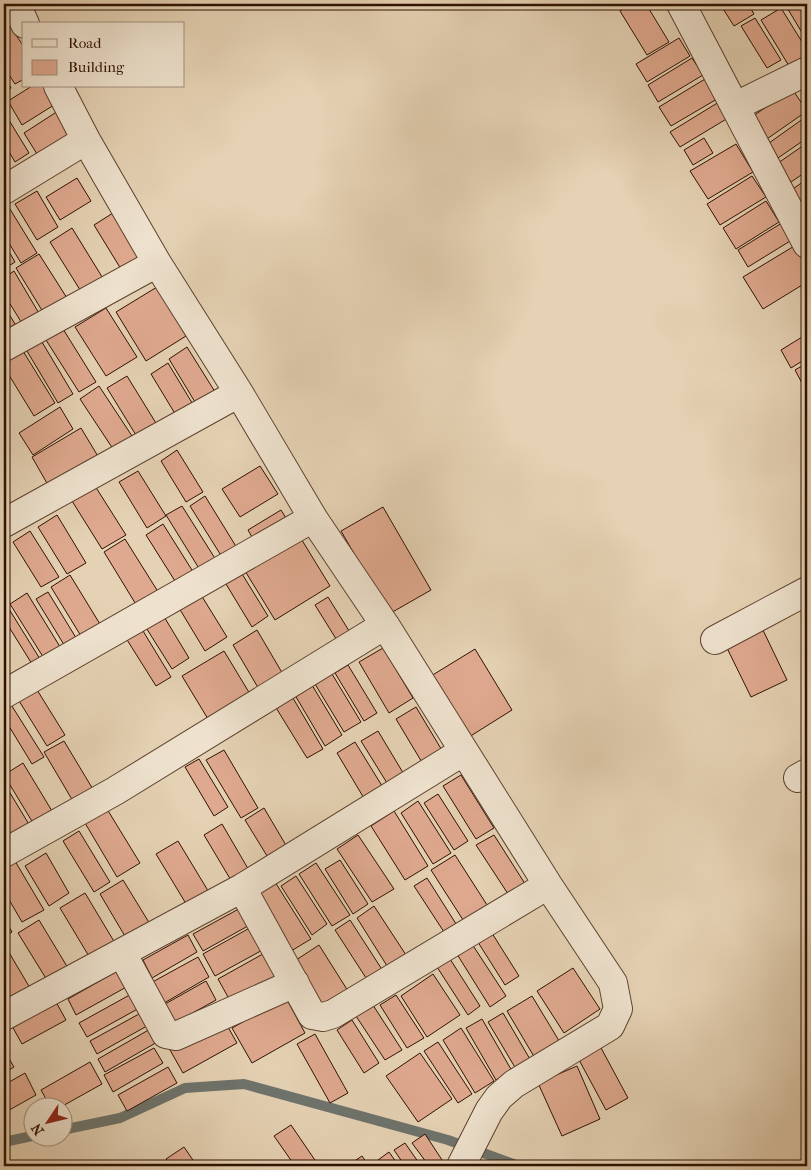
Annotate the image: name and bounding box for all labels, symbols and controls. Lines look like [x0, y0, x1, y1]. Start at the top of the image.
legend [22, 22, 185, 88]
text: Road [68, 34, 102, 52]
text: Building [68, 58, 125, 76]
north arrow [22, 1098, 72, 1148]
text: N [28, 1120, 48, 1138]

